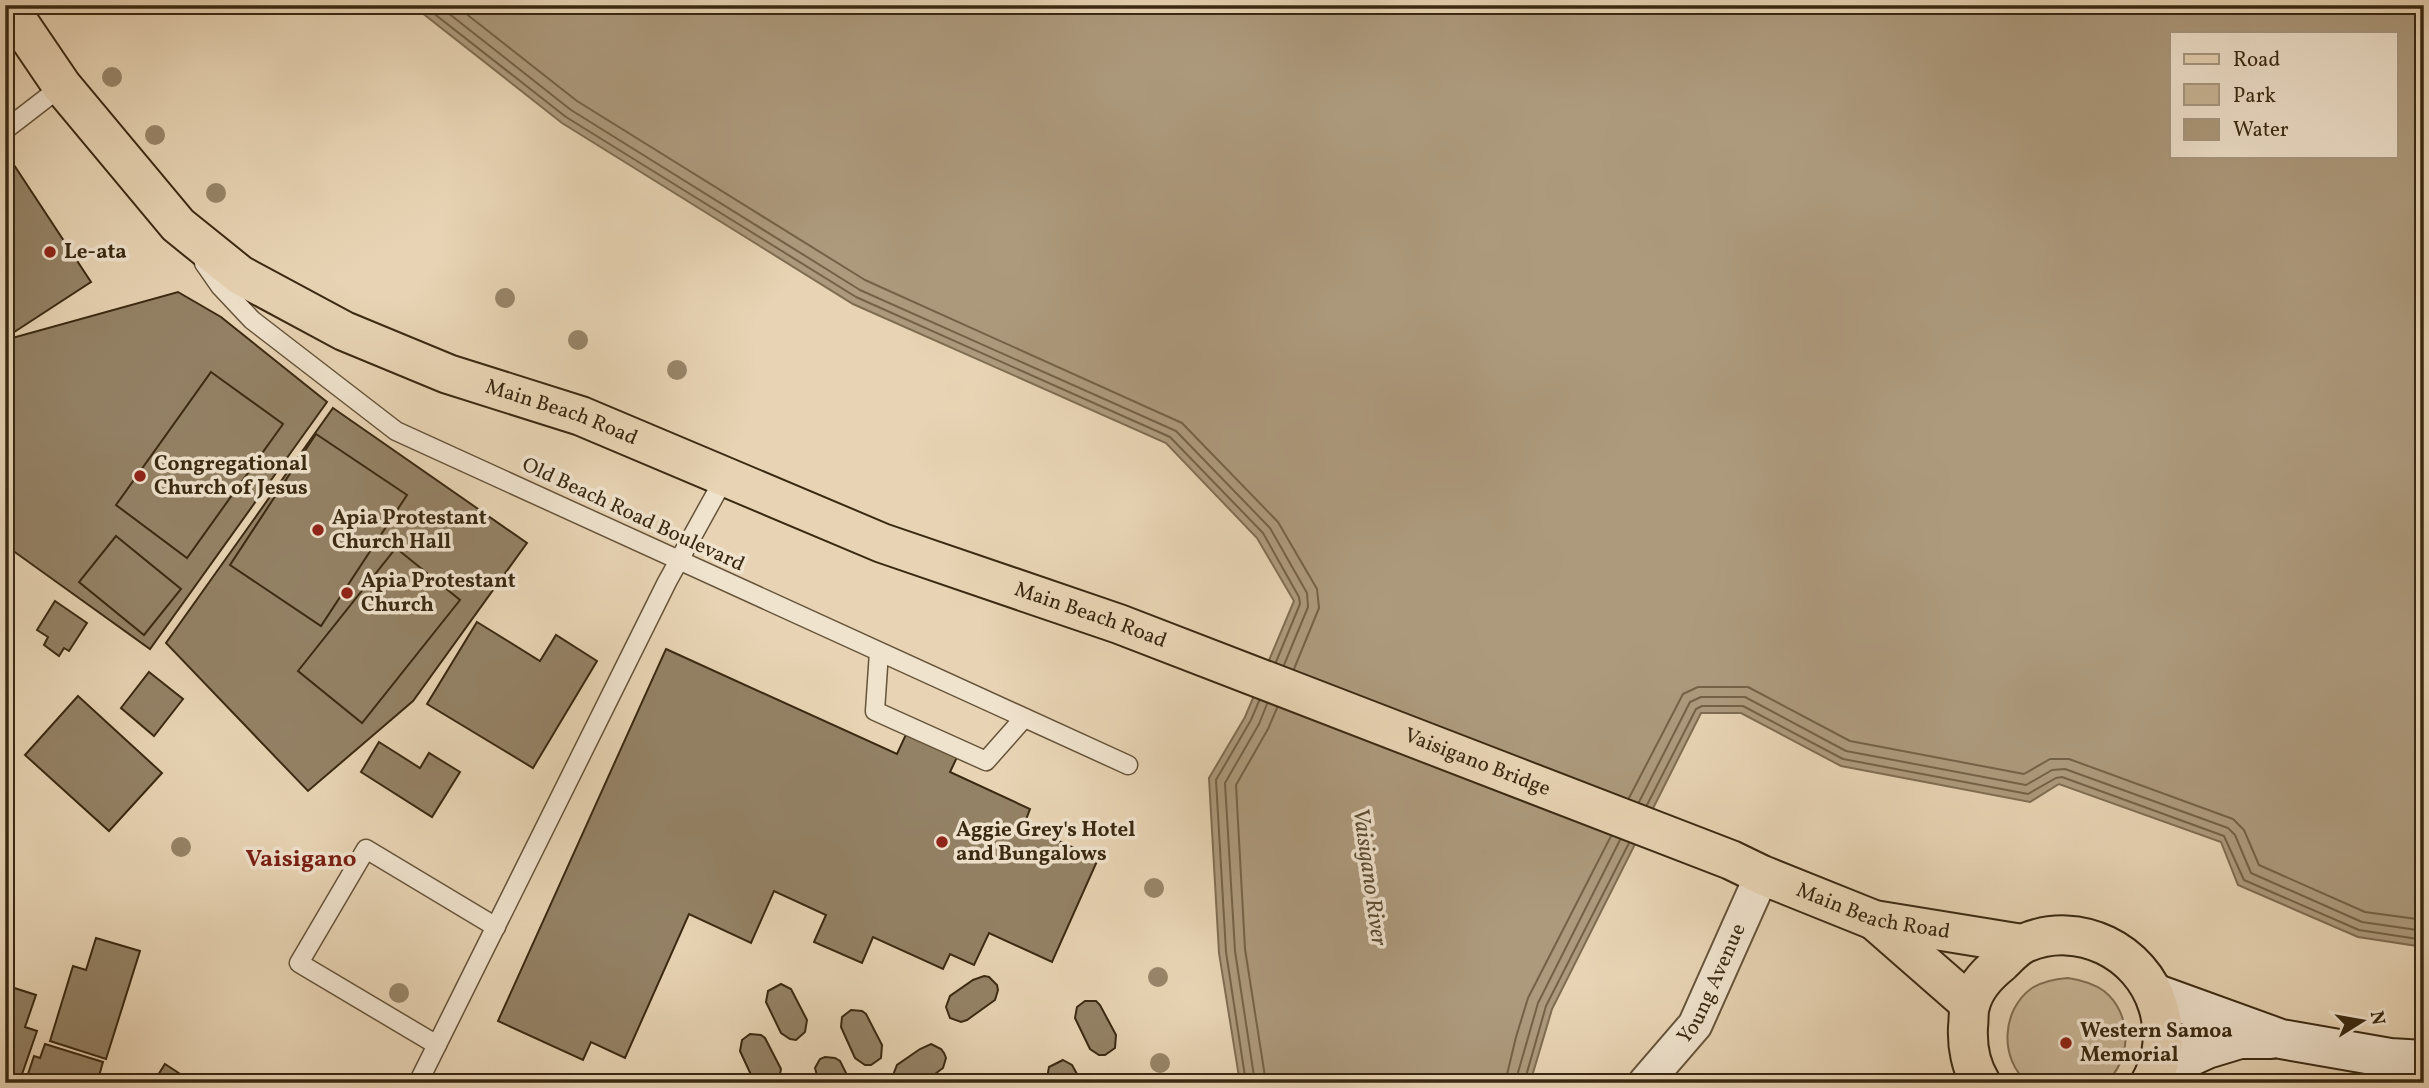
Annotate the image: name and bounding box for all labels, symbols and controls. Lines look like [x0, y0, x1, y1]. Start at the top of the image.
legend [2170, 32, 2398, 158]
text: Road [2233, 46, 2280, 75]
text: Park [2233, 82, 2276, 111]
text: Water [2233, 116, 2289, 145]
place label: Le-ata [64, 238, 127, 267]
marker: Le-ata [42, 244, 58, 260]
street label: Main Beach Road [482, 372, 642, 453]
place label: Congregational Church of Jesus [154, 450, 308, 503]
street label: Old Beach Road Boulevard [517, 451, 749, 579]
marker: Congregational Church of Jesus [132, 468, 148, 484]
place label: Apia Protestant Church Hall [332, 504, 487, 557]
marker: Apia Protestant Church Hall [310, 522, 326, 538]
place label: Apia Protestant Church [361, 567, 516, 620]
street label: Main Beach Road [1010, 575, 1171, 656]
marker: Apia Protestant Church [339, 585, 355, 601]
street label: Vaisigano Bridge [1400, 721, 1555, 804]
water label: Vaisigano River [1343, 806, 1395, 948]
place label: Aggie Grey's Hotel and Bungalows [956, 816, 1135, 869]
marker: Aggie Grey's Hotel and Bungalows [934, 834, 950, 850]
district label: Vaisigano [246, 843, 356, 877]
street label: Main Beach Road [1792, 876, 1952, 947]
street label: Young Avenue [1670, 919, 1753, 1050]
north arrow [2328, 986, 2398, 1056]
text: N [2363, 1009, 2391, 1028]
place label: Western Samoa Memorial [2080, 1017, 2233, 1070]
marker: Western Samoa Memorial [2058, 1035, 2074, 1051]

